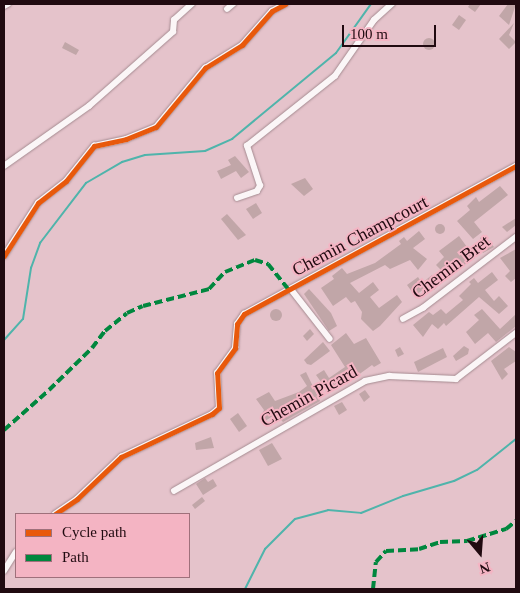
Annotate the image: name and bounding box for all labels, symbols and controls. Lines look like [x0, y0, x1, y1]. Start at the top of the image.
scale bar [345, 15, 439, 47]
text: 100 m [350, 26, 388, 42]
street label: Chemin Champcourt [288, 191, 432, 281]
street label: Chemin Bret [408, 231, 494, 303]
street label: Chemin Picard [257, 361, 361, 431]
legend [15, 513, 190, 578]
text: Cycle path [62, 524, 127, 540]
north arrow [455, 528, 505, 578]
text: Path [62, 549, 89, 565]
text: N [478, 559, 492, 576]

